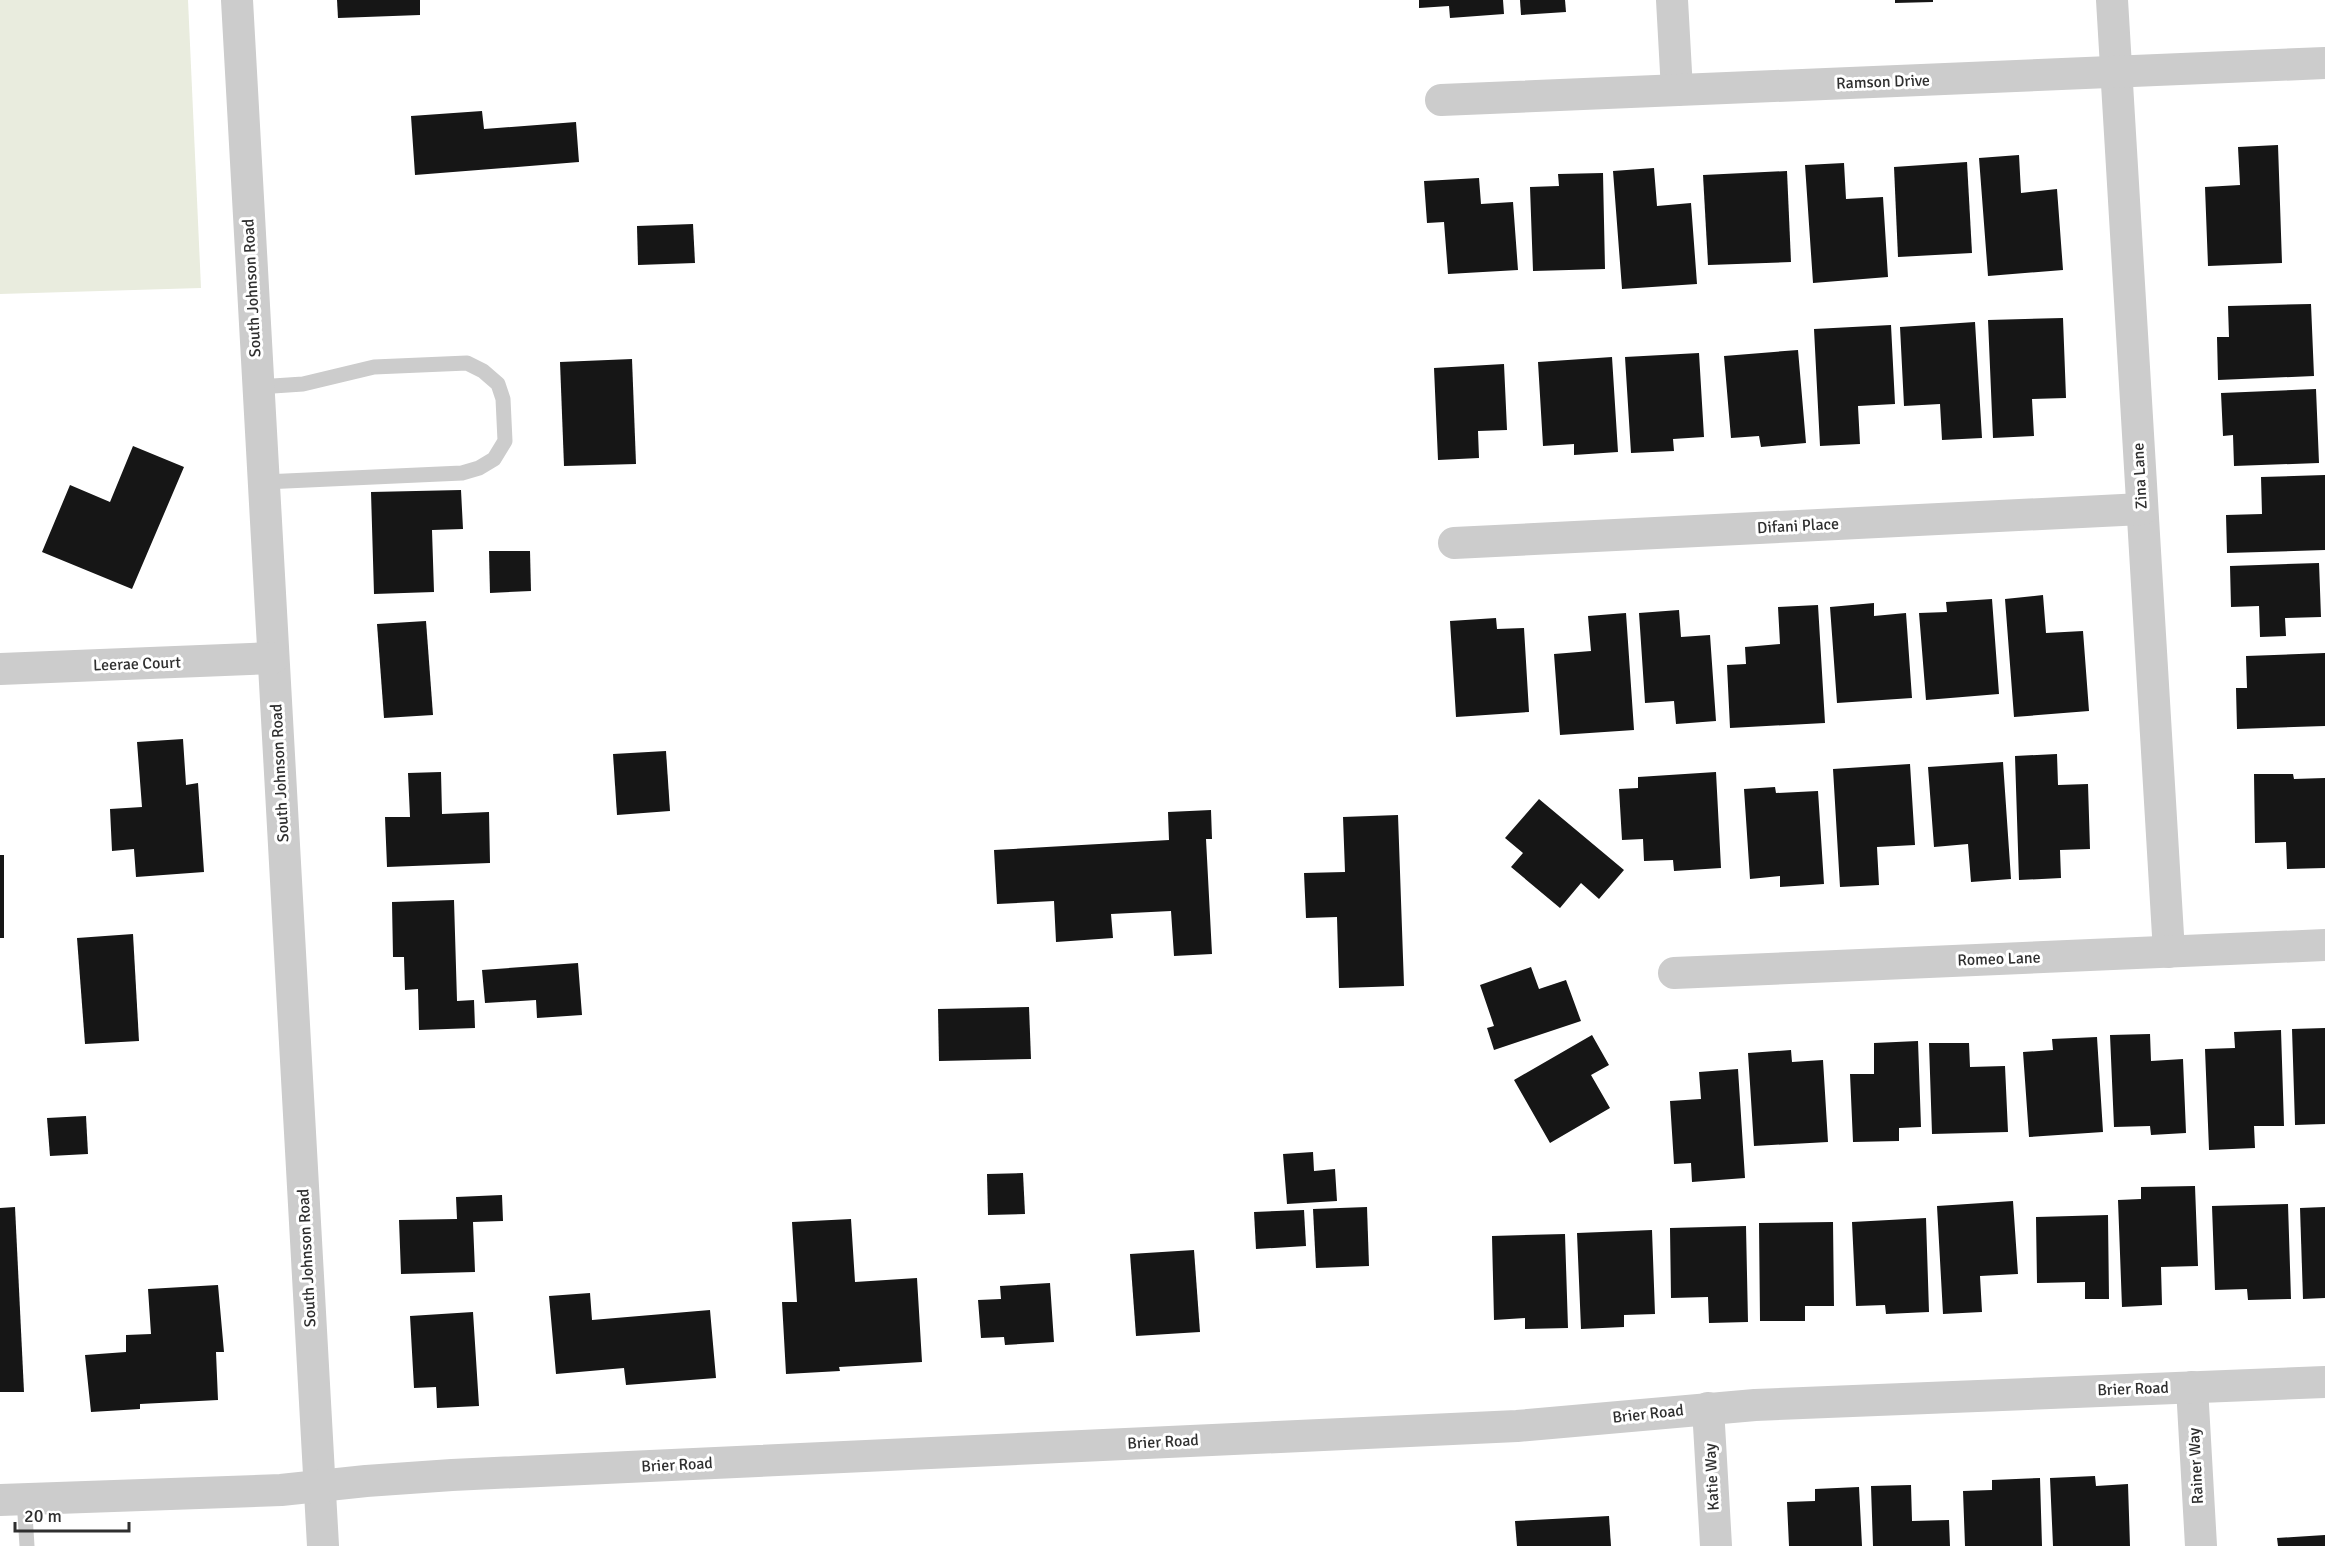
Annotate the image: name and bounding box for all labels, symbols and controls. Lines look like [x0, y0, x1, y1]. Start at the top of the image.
street label: Ramson Drive [1836, 70, 1930, 94]
street label: South Johnson Road [238, 218, 266, 358]
street label: Zina Lane [2128, 442, 2152, 510]
street label: Difani Place [1757, 514, 1839, 538]
street label: Leerae Court [93, 652, 182, 676]
street label: South Johnson Road [266, 703, 294, 843]
street label: Romeo Lane [1957, 948, 2041, 970]
street label: South Johnson Road [293, 1188, 321, 1328]
street label: Brier Road [2097, 1378, 2169, 1400]
street label: Brier Road [1611, 1400, 1685, 1428]
street label: Rainer Way [2184, 1427, 2208, 1505]
street label: Brier Road [1127, 1430, 1199, 1454]
street label: Katie Way [1700, 1442, 1724, 1511]
street label: Brier Road [641, 1453, 713, 1477]
scale bar [15, 1495, 129, 1533]
text: 20 m [24, 1505, 62, 1527]

